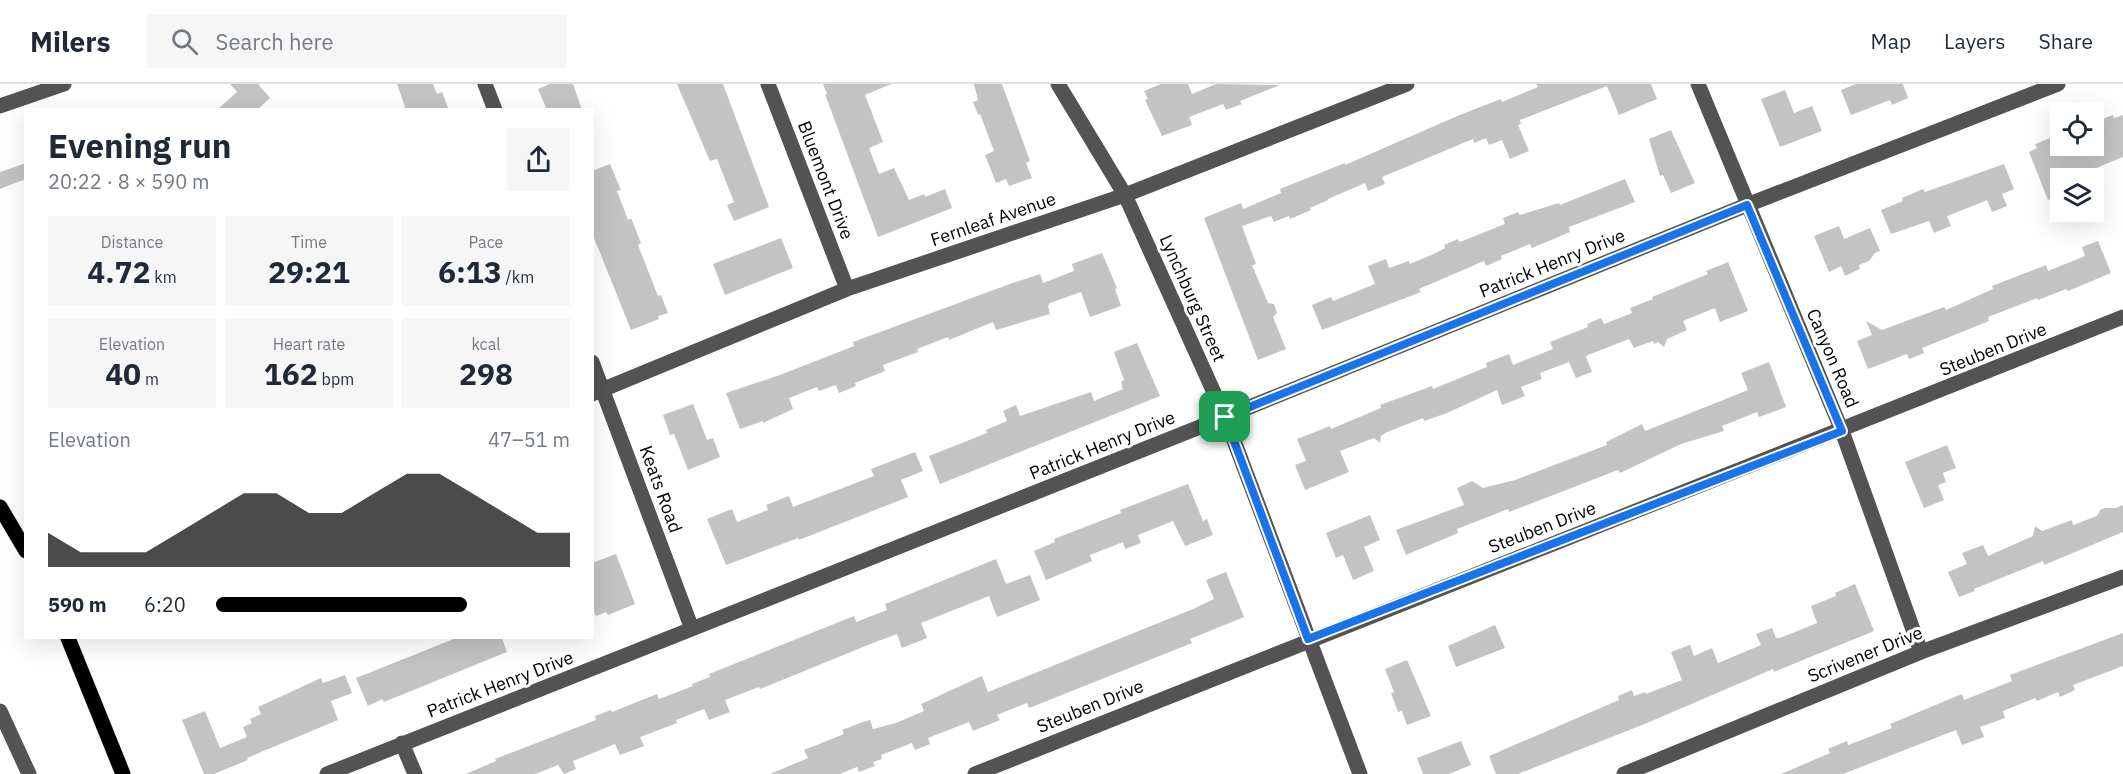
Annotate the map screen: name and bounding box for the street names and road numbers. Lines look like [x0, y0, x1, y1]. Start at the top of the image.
street label: Bluemont Drive [793, 117, 859, 243]
street label: Fernleaf Avenue [927, 187, 1059, 251]
street label: Patrick Henry Drive [1476, 223, 1628, 303]
street label: Lynchburg Street [1155, 231, 1231, 365]
street label: Canyon Road [1802, 305, 1864, 411]
street label: Steuben Drive [1936, 317, 2050, 381]
street label: Patrick Henry Drive [1026, 405, 1178, 485]
street label: Keats Road [635, 442, 687, 536]
street label: Steuben Drive [1485, 496, 1599, 558]
street label: Scrivener Drive [1804, 620, 1926, 688]
street label: Patrick Henry Drive [423, 645, 577, 723]
street label: Steuben Drive [1033, 674, 1147, 738]

